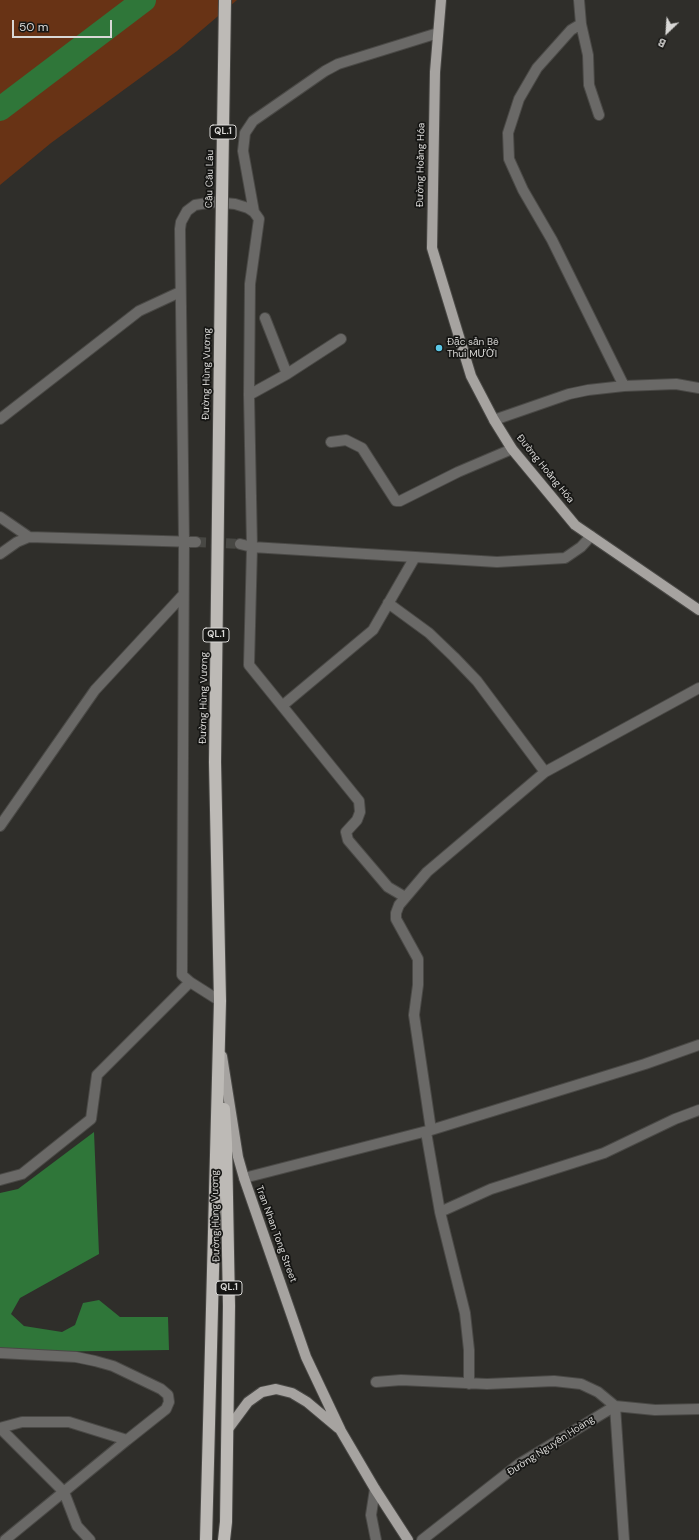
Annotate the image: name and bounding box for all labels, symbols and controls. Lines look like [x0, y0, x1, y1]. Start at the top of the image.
scale bar [14, 12, 114, 38]
north arrow [647, 12, 687, 52]
text: 50 m [19, 19, 48, 35]
text: B [656, 35, 668, 51]
street label: Đường Hoằng Hóa [414, 123, 428, 207]
road number: QL.1 [210, 125, 236, 139]
street label: Cầu Câu Lâu [203, 150, 217, 208]
street label: Đường Hùng Vương [200, 328, 214, 420]
place label: Đặc sản Bê Thui MƯỜI [447, 336, 499, 360]
marker: Đặc sản Bê Thui MƯỜI [434, 343, 444, 353]
street label: Đường Hoằng Hóa [514, 432, 576, 506]
road number: QL.1 [203, 628, 229, 642]
street label: Đường Hùng Vương [197, 652, 211, 744]
street label: Đường Hùng Vương [209, 1170, 223, 1262]
street label: Tran Nhan Tong Street [253, 1184, 299, 1284]
road number: QL.1 [216, 1281, 242, 1295]
street label: Đường Nguyễn Hoàng [505, 1413, 597, 1479]

